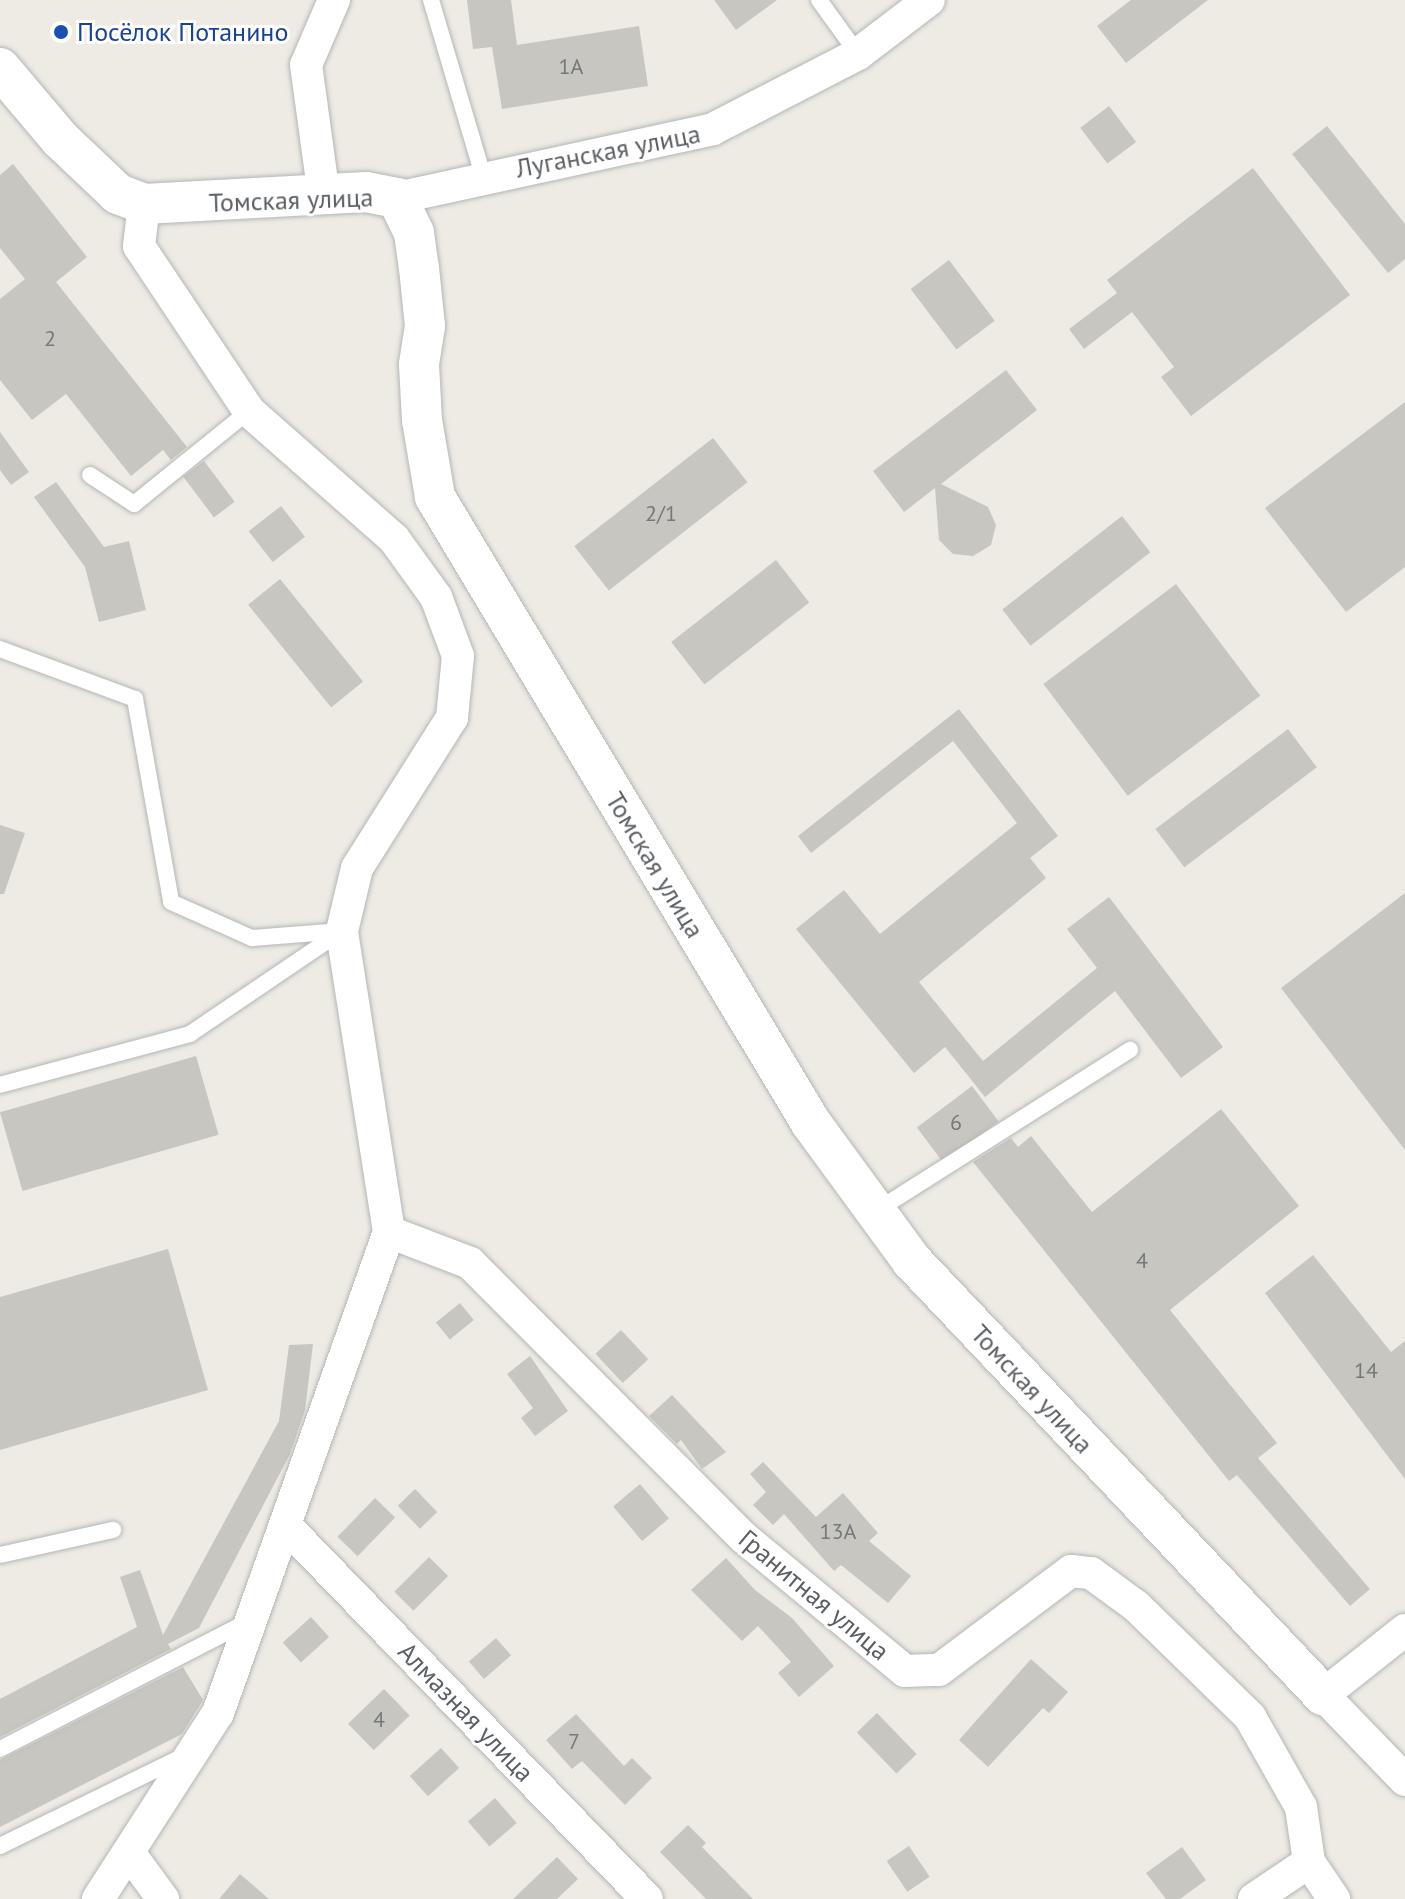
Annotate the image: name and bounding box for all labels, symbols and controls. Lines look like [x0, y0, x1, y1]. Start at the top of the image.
place label: Посёлок Потанино [77, 16, 288, 48]
marker: Посёлок Потанино [52, 23, 70, 41]
house number: 1А [559, 54, 583, 80]
street label: Луганская улица [513, 118, 703, 184]
street label: Томская улица [208, 182, 374, 218]
house number: 2 [44, 326, 56, 352]
house number: 2/1 [645, 501, 677, 527]
street label: Томская улица [599, 787, 711, 943]
house number: 6 [950, 1110, 962, 1136]
house number: 4 [1136, 1248, 1148, 1274]
street label: Томская улица [965, 1318, 1099, 1460]
house number: 14 [1354, 1358, 1378, 1384]
house number: 13А [820, 1519, 856, 1545]
street label: Гранитная улица [733, 1523, 895, 1667]
street label: Алмазная улица [392, 1636, 540, 1788]
house number: 4 [373, 1707, 385, 1733]
house number: 7 [568, 1729, 580, 1755]

